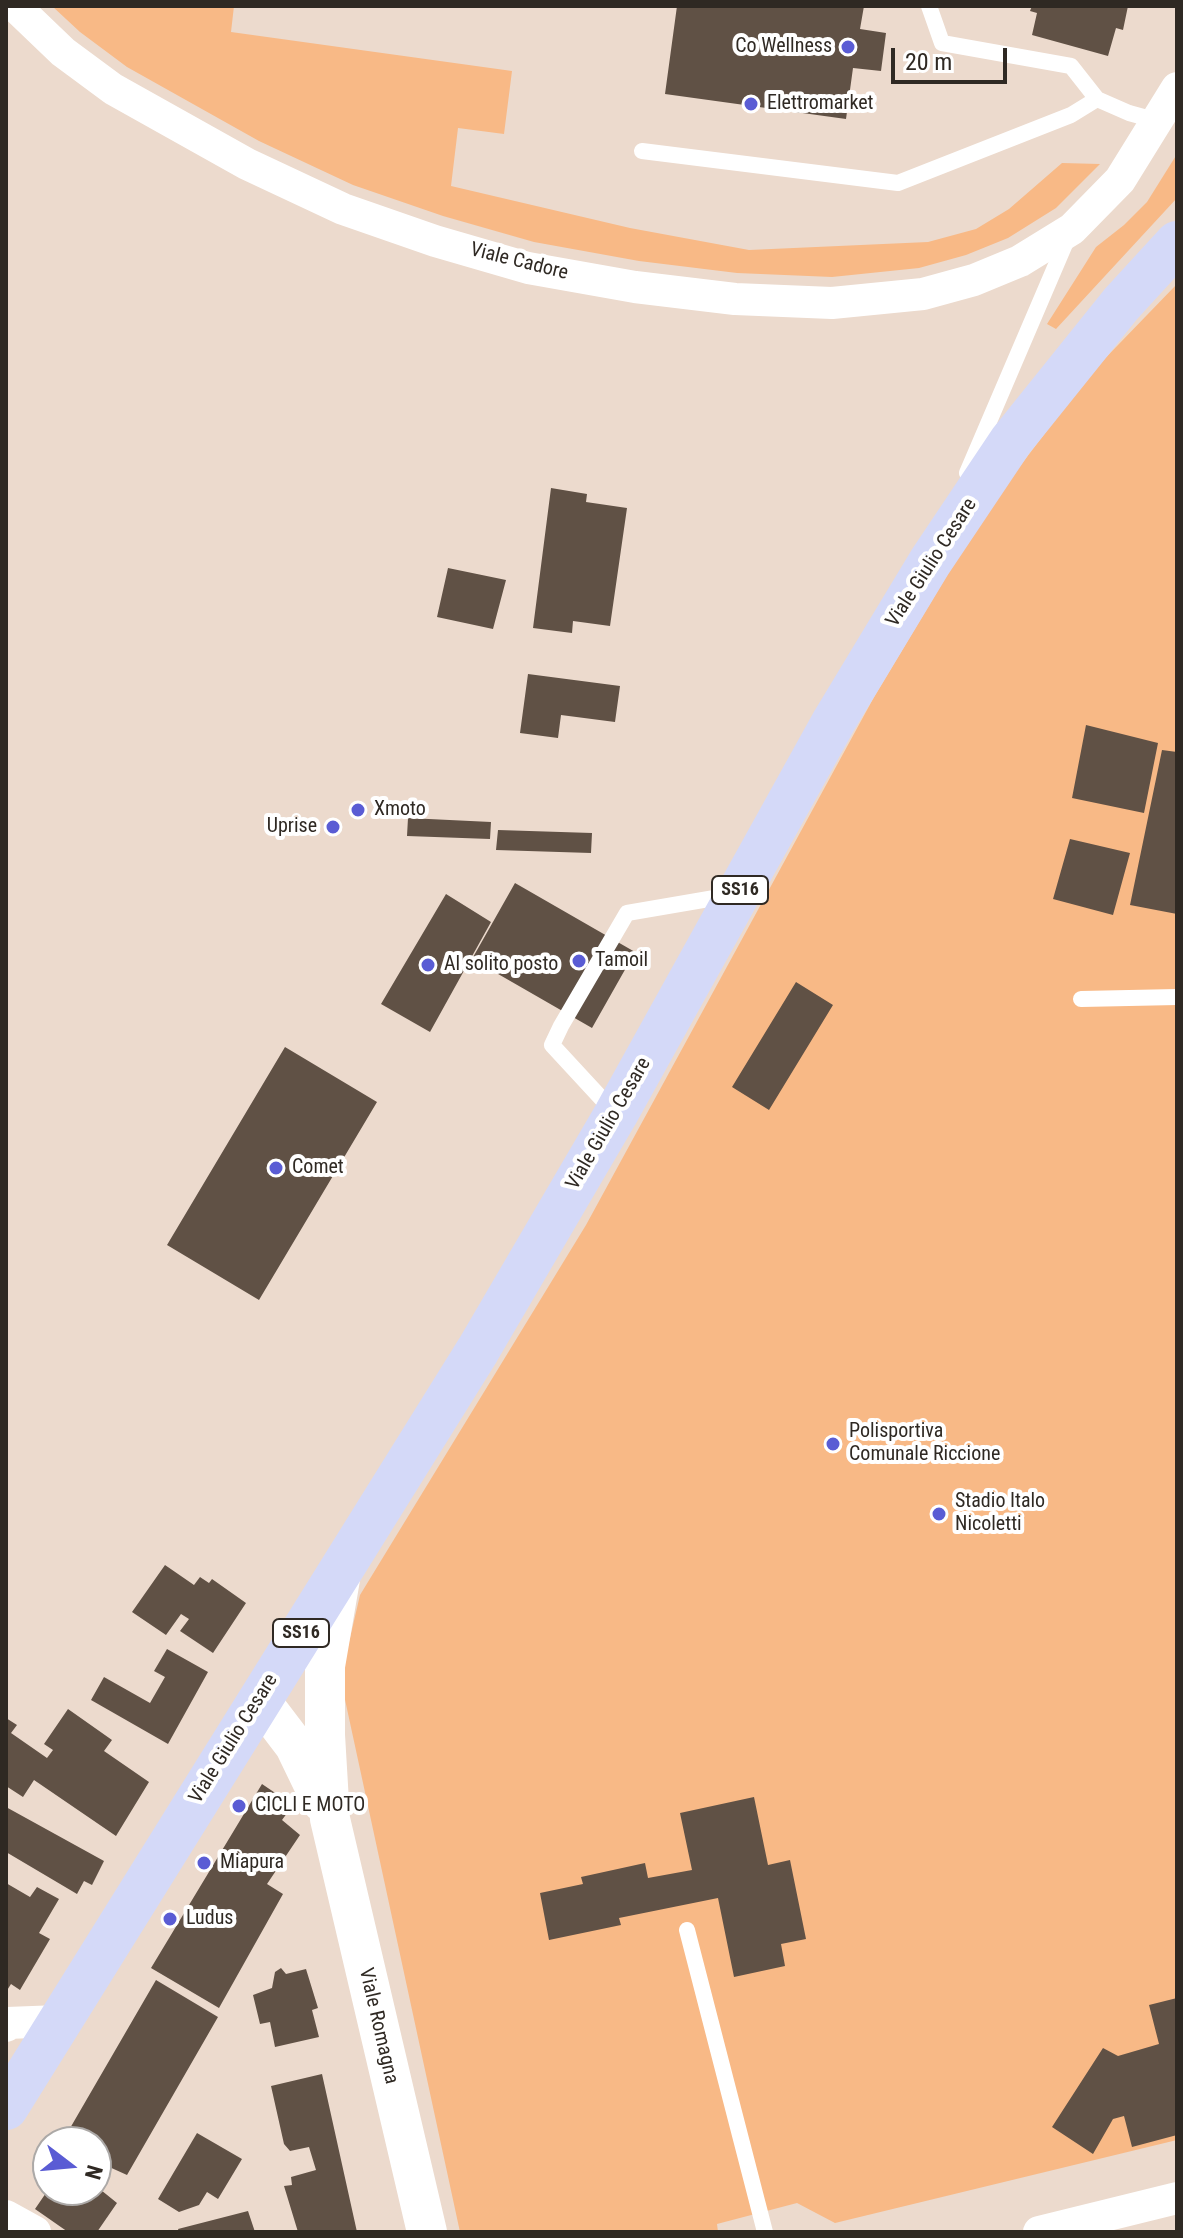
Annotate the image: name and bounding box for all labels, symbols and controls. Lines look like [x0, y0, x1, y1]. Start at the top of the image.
scale bar [895, 32, 1011, 82]
place label: Co Wellness [735, 35, 832, 59]
marker: Co Wellness [839, 38, 857, 56]
text: 20 m [905, 48, 952, 76]
place label: Elettromarket [767, 92, 874, 116]
marker: Elettromarket [742, 95, 760, 113]
street label: Viale Cadore [468, 238, 570, 286]
street label: Viale Giulio Cesare [881, 494, 983, 632]
place label: Xmoto [374, 798, 426, 822]
marker: Xmoto [349, 801, 367, 819]
place label: Uprise [267, 815, 317, 839]
marker: Uprise [324, 818, 342, 836]
road number: SS16 [712, 876, 768, 904]
place label: Tamoil [595, 949, 648, 973]
marker: Tamoil [570, 952, 588, 970]
place label: Al solito posto [444, 953, 558, 977]
marker: Al solito posto [419, 956, 437, 974]
street label: Viale Giulio Cesare [561, 1054, 657, 1194]
place label: Comet [292, 1156, 344, 1180]
marker: Comet [267, 1159, 285, 1177]
place label: Polisportiva Comunale Riccione [849, 1420, 1000, 1467]
marker: Polisportiva Comunale Riccione [824, 1435, 842, 1453]
place label: Stadio Italo Nicoletti [955, 1490, 1045, 1537]
marker: Stadio Italo Nicoletti [930, 1505, 948, 1523]
road number: SS16 [273, 1619, 329, 1647]
street label: Viale Giulio Cesare [184, 1670, 284, 1808]
place label: CICLI E MOTO [255, 1794, 365, 1818]
marker: CICLI E MOTO [230, 1797, 248, 1815]
place label: Miapura [220, 1851, 284, 1875]
marker: Miapura [195, 1854, 213, 1872]
place label: Ludus [186, 1907, 233, 1931]
marker: Ludus [161, 1910, 179, 1928]
street label: Viale Romagna [353, 1966, 403, 2086]
north arrow [32, 2126, 112, 2206]
text: N [80, 2162, 108, 2182]

